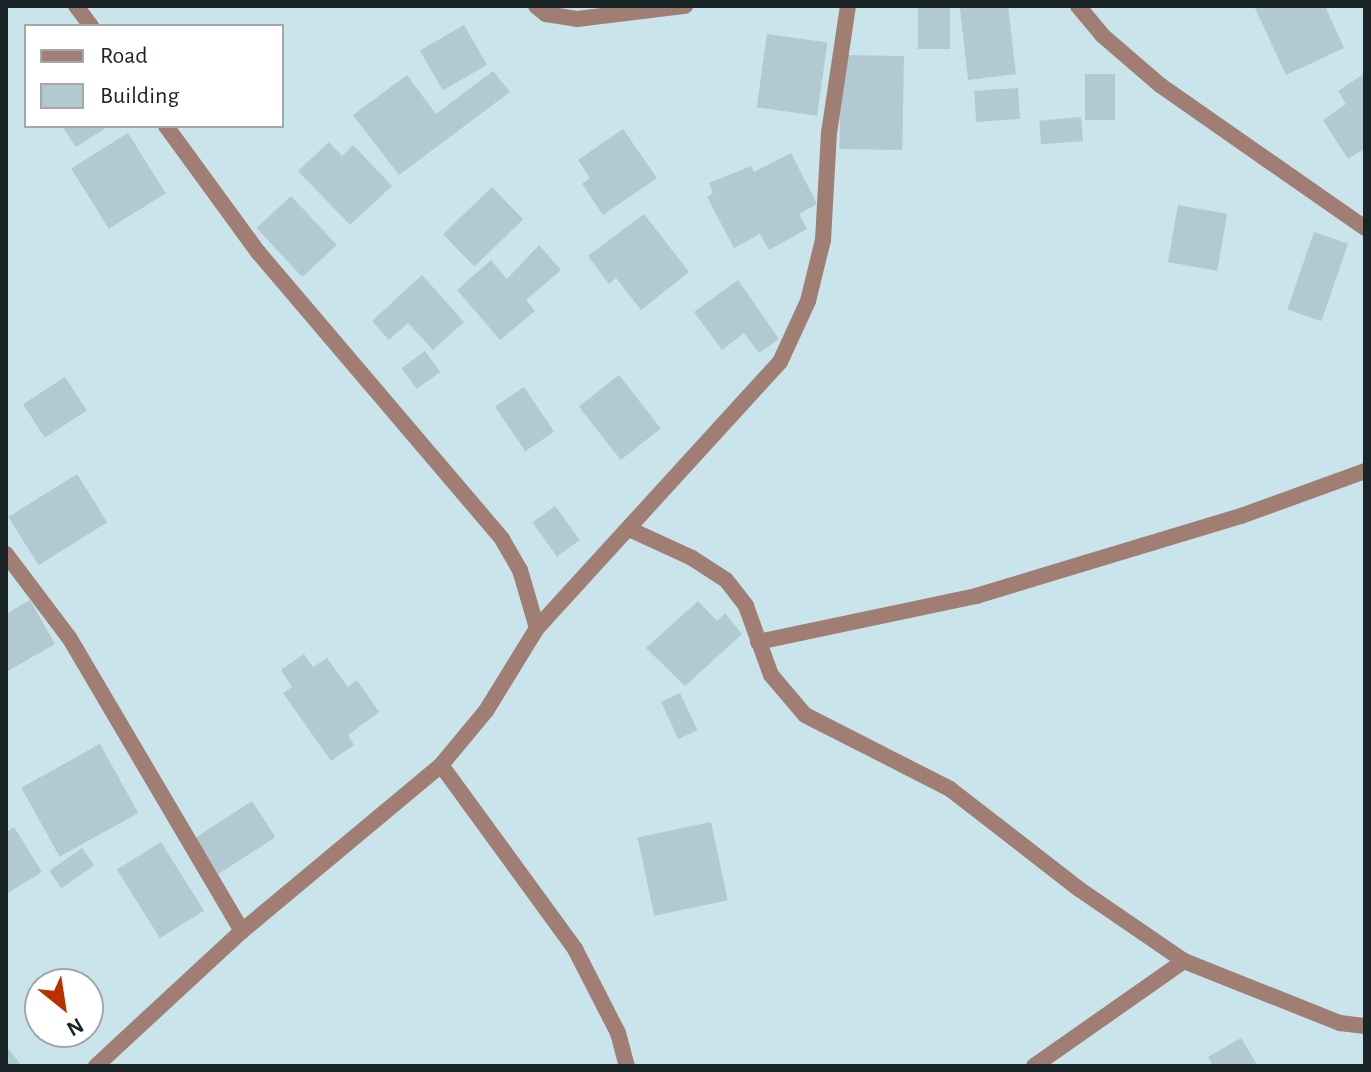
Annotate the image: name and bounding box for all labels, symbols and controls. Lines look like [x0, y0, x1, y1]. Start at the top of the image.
legend [24, 24, 284, 128]
text: Road [100, 44, 148, 68]
text: Building [100, 84, 179, 108]
north arrow [24, 968, 104, 1048]
text: N [63, 1014, 87, 1040]

